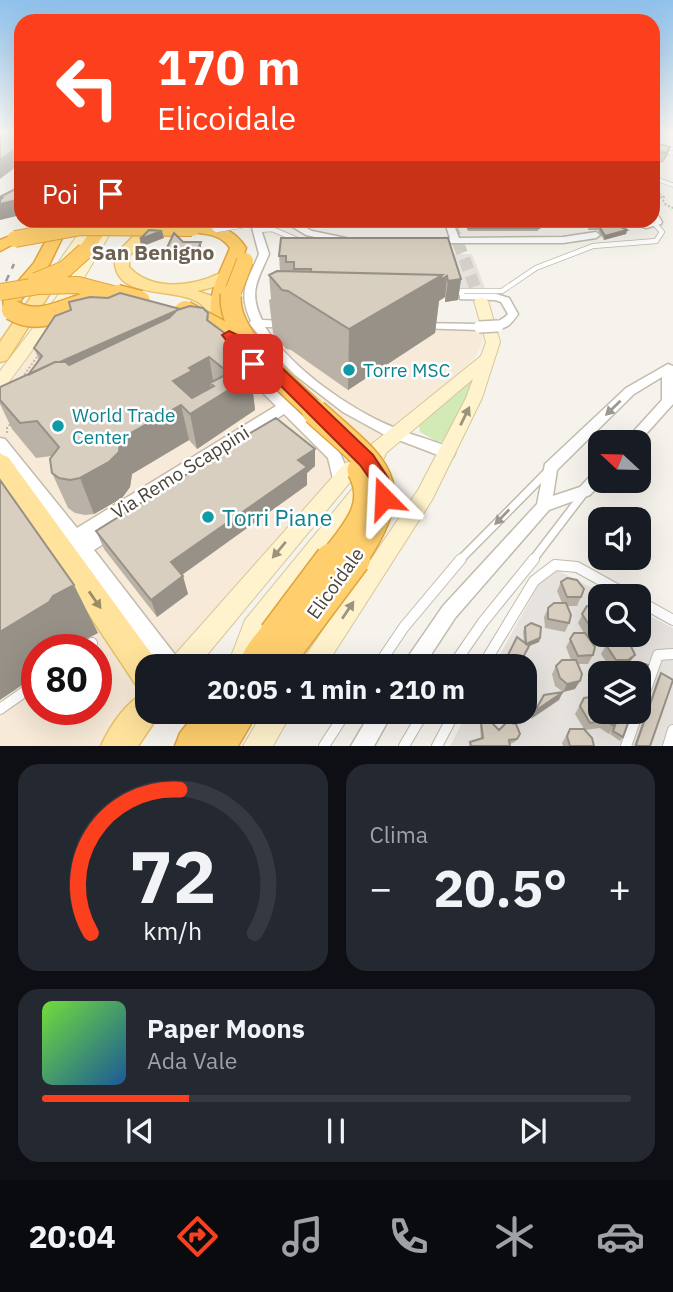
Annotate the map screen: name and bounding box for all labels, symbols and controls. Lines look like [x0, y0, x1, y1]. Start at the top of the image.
text: 170 m [157, 35, 301, 98]
icon: left [42, 42, 133, 133]
text: Elicoidale [157, 97, 296, 139]
icon: arrive [92, 175, 130, 213]
text: Poi [42, 177, 78, 211]
district label: San Benigno [92, 238, 215, 266]
pin [223, 334, 283, 394]
icon: arrive [234, 345, 272, 383]
place label: Torre MSC [363, 358, 451, 382]
marker: Torre MSC [341, 362, 357, 378]
one-way arrow [605, 399, 622, 415]
place label: World Trade Center [72, 403, 175, 449]
one-way arrow [459, 406, 471, 426]
marker: World Trade Center [50, 418, 66, 434]
street label: Via Remo Scappini [107, 420, 253, 524]
north arrow [588, 430, 651, 494]
map controls [588, 430, 651, 724]
position arrow [347, 461, 421, 535]
place label: Torri Piane [222, 502, 332, 532]
button: sound [588, 507, 651, 570]
one-way arrow [495, 508, 511, 525]
marker: Torri Piane [200, 509, 216, 525]
one-way arrow [272, 542, 287, 559]
street label: Elicoidale [301, 543, 369, 623]
button: search [588, 584, 651, 647]
one-way arrow [88, 591, 102, 609]
one-way arrow [341, 601, 355, 619]
speed limit sign: 80 [21, 634, 112, 725]
button: layers [588, 661, 651, 724]
text: 20:05 · 1 min · 210 m [207, 672, 465, 706]
text: Clima [370, 819, 428, 849]
text: 72 [129, 829, 216, 924]
text: 20.5° [433, 854, 567, 921]
text: − [370, 863, 392, 912]
text: + [608, 863, 631, 912]
text: km/h [143, 914, 202, 947]
text: Paper Moons [147, 1011, 305, 1045]
text: Ada Vale [147, 1045, 237, 1075]
icon: previous [121, 1112, 159, 1150]
icon: pause [317, 1112, 355, 1150]
icon: next [514, 1112, 552, 1150]
icon: directions [173, 1212, 222, 1261]
icon: music [278, 1212, 327, 1261]
icon: phone [384, 1212, 433, 1261]
icon: climate [490, 1212, 539, 1261]
icon: car [596, 1212, 645, 1261]
text: 20:04 [28, 1215, 116, 1257]

